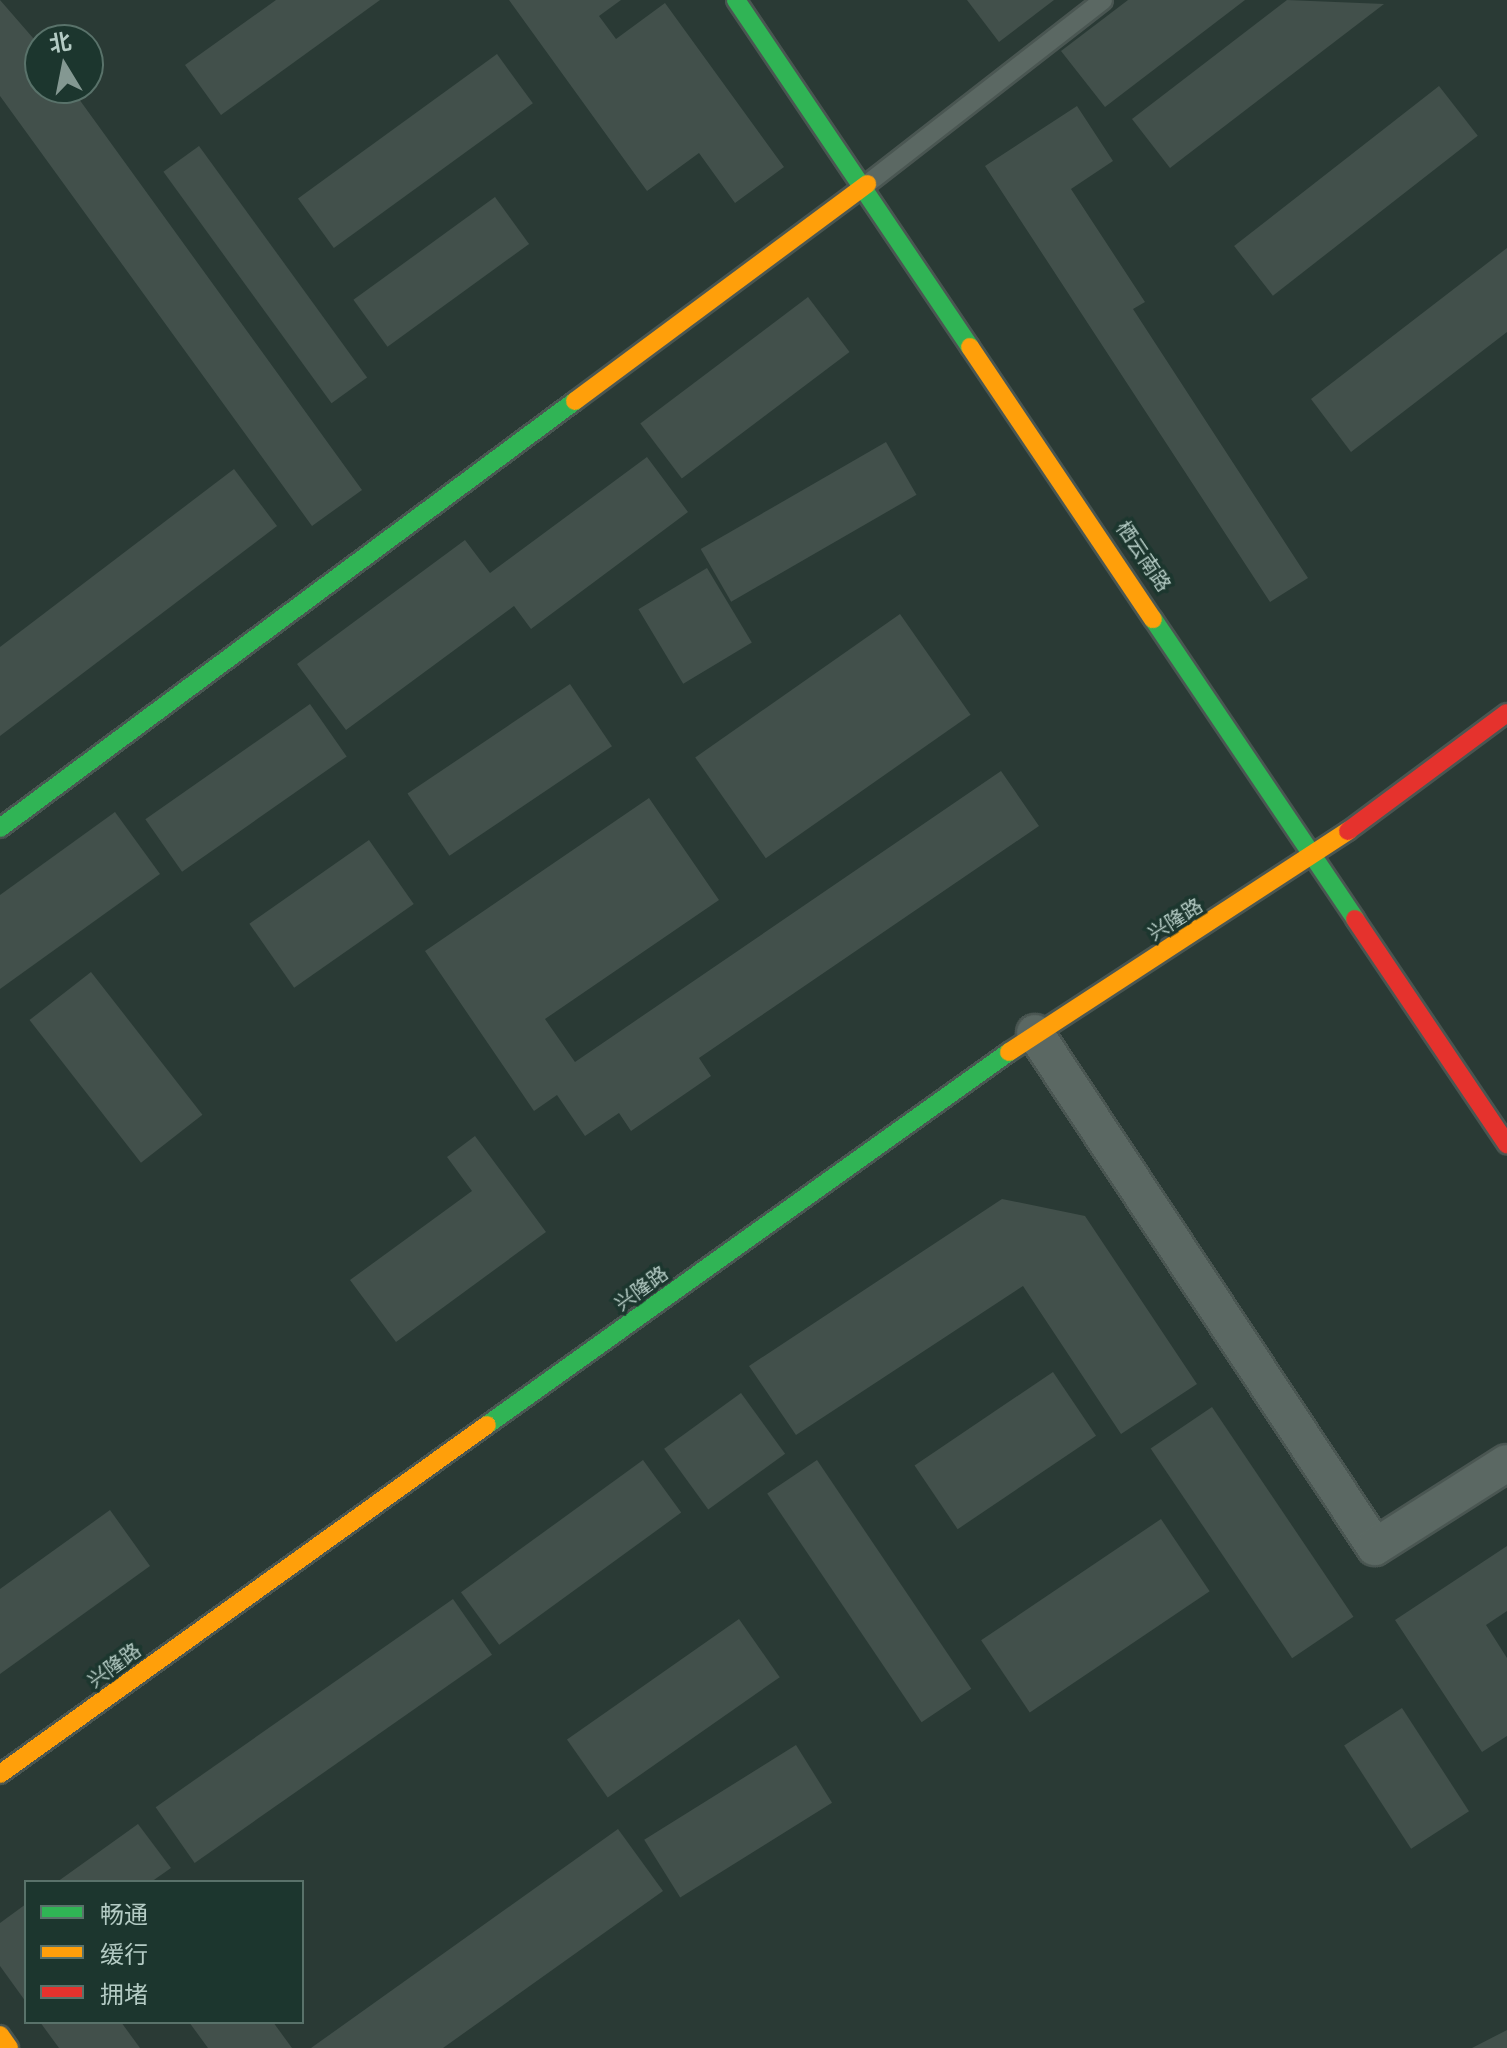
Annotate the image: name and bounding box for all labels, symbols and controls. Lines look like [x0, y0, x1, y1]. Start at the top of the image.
north arrow [24, 24, 104, 104]
text: 北 [47, 26, 73, 58]
street label: 栖云南路 [1112, 516, 1176, 596]
street label: 兴隆路 [1143, 893, 1207, 945]
street label: 兴隆路 [610, 1261, 672, 1315]
street label: 兴隆路 [83, 1638, 145, 1692]
legend [24, 1880, 304, 2024]
text: 畅通 [100, 1898, 148, 1930]
text: 缓行 [100, 1938, 148, 1970]
text: 拥堵 [100, 1978, 148, 2010]

